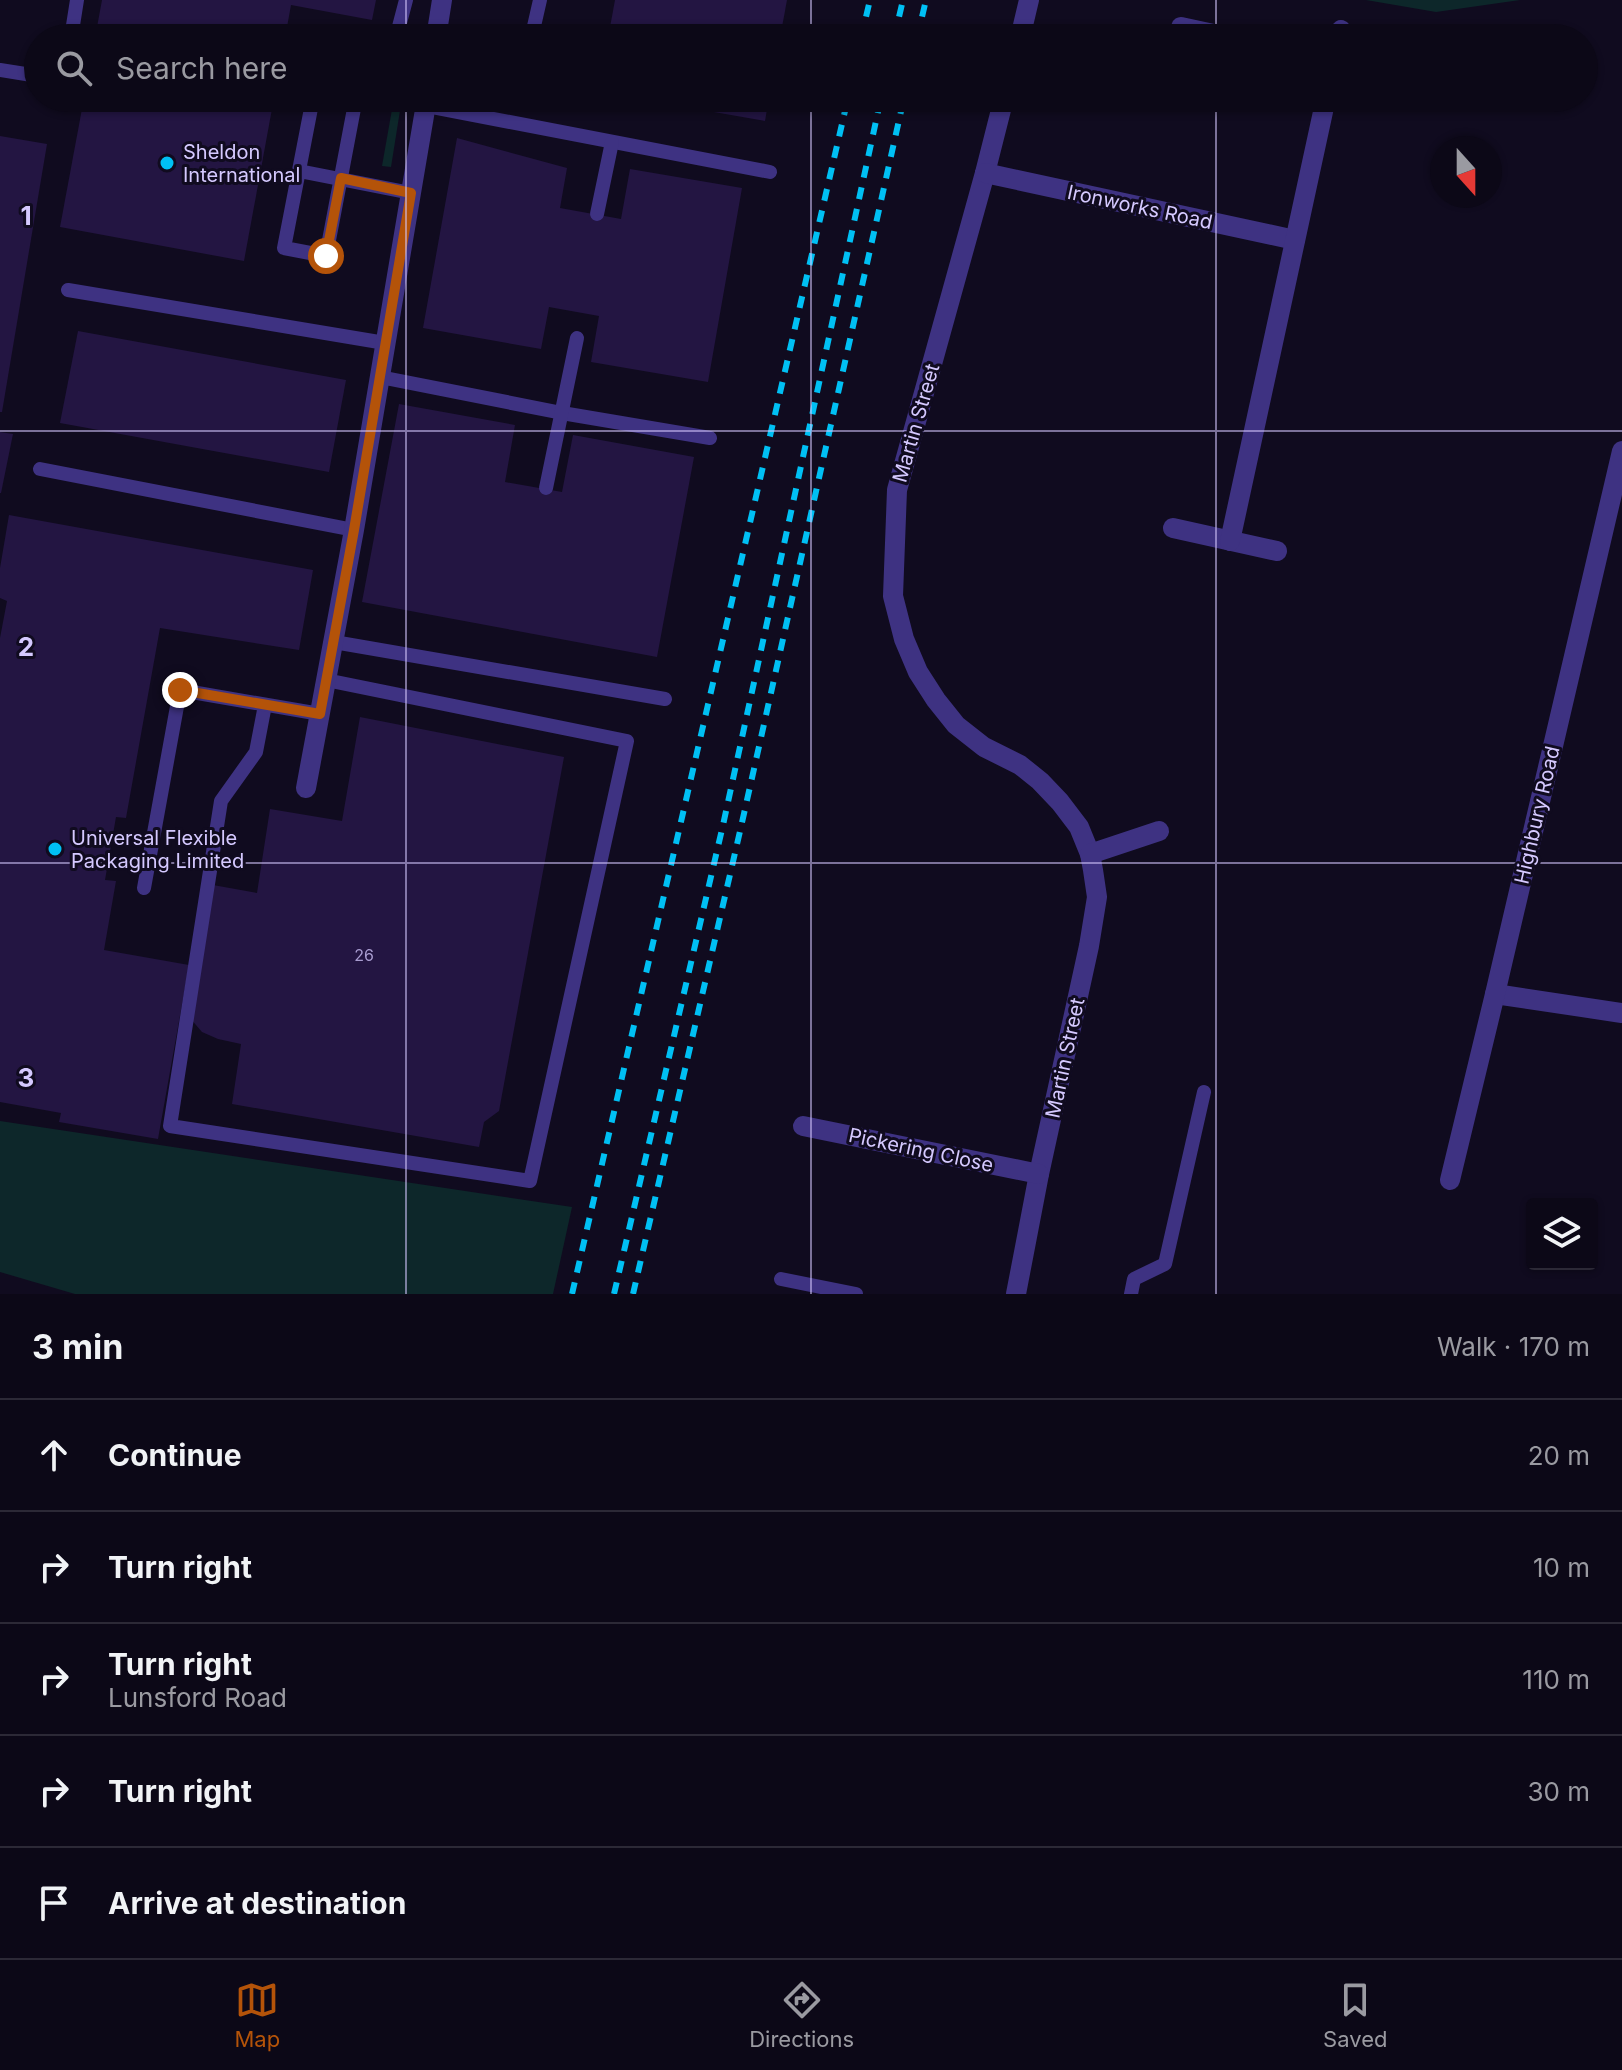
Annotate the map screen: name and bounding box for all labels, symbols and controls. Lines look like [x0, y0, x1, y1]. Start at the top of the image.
search box [24, 24, 1598, 112]
icon: search [52, 46, 96, 90]
text: Search here [116, 50, 288, 86]
north arrow [1430, 136, 1502, 208]
place label: Sheldon International [183, 140, 300, 187]
marker: Sheldon International [158, 154, 176, 172]
street label: Ironworks Road [1065, 180, 1215, 234]
text: 1 [20, 200, 32, 231]
route start [308, 238, 344, 274]
street label: Martin Street [888, 360, 945, 485]
text: 2 [18, 631, 34, 662]
route end [162, 672, 198, 708]
street label: Highbury Road [1509, 744, 1565, 886]
place label: Universal Flexible Packaging Limited [71, 826, 244, 873]
marker: Universal Flexible Packaging Limited [46, 840, 64, 858]
house number: 26 [354, 945, 374, 965]
street label: Martin Street [1041, 995, 1090, 1120]
text: 3 [18, 1062, 34, 1093]
street label: Pickering Close [846, 1123, 996, 1177]
map controls [1526, 1198, 1598, 1270]
button: layers [1526, 1198, 1598, 1270]
text: 3 min [32, 1326, 123, 1367]
text: Walk · 170 m [1437, 1331, 1590, 1362]
icon: ahead [32, 1433, 76, 1477]
text: Continue [108, 1437, 242, 1473]
text: 20 m [1528, 1440, 1590, 1471]
icon: right [32, 1545, 76, 1589]
text: Turn right [108, 1549, 252, 1585]
text: 10 m [1533, 1552, 1590, 1583]
text: Turn right [108, 1646, 252, 1682]
icon: right [32, 1657, 76, 1701]
text: 110 m [1522, 1664, 1590, 1695]
text: Lunsford Road [108, 1682, 287, 1713]
icon: right [32, 1769, 76, 1813]
text: Turn right [108, 1773, 252, 1809]
text: 30 m [1527, 1776, 1590, 1807]
icon: arrive [32, 1881, 76, 1925]
text: Arrive at destination [108, 1885, 406, 1921]
tab: Map [235, 1978, 280, 2052]
tab: Directions [749, 1978, 854, 2052]
tab: Saved [1323, 1978, 1387, 2052]

